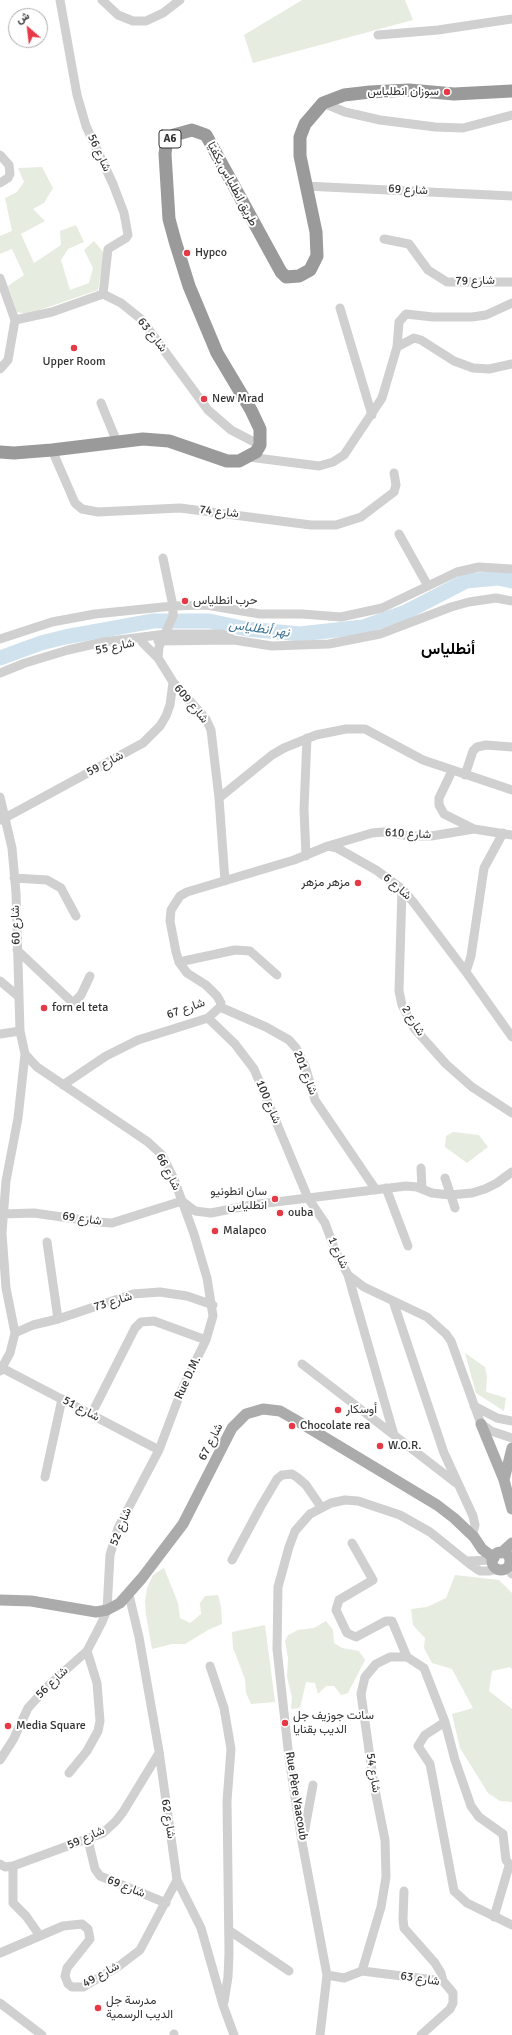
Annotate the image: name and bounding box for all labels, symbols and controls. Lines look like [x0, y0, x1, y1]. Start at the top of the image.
north arrow [8, 8, 48, 48]
text: ش [14, 9, 31, 27]
place label: سوزان انطلياس [368, 85, 439, 99]
marker: سوزان انطلياس [442, 87, 452, 97]
road number: A6 [159, 130, 181, 148]
street label: شارع 56 [84, 132, 114, 174]
street label: طريق انطلياس بكفيّا [204, 139, 260, 229]
street label: شارع 69 [388, 182, 428, 198]
place label: Hypco [195, 246, 227, 260]
marker: Hypco [182, 248, 192, 258]
street label: شارع 79 [455, 273, 495, 289]
street label: شارع 63 [134, 315, 170, 355]
marker: Upper Room [69, 343, 79, 353]
place label: Upper Room [43, 355, 105, 369]
place label: New Mrad [212, 392, 264, 406]
marker: New Mrad [199, 394, 209, 404]
street label: شارع 74 [198, 503, 240, 521]
place label: حرب انطلياس [193, 594, 258, 608]
marker: حرب انطلياس [180, 596, 190, 606]
water label: نهر أنطلياس [228, 617, 290, 641]
street label: شارع 55 [94, 636, 136, 658]
district label: أنطلياس [421, 640, 475, 660]
street label: شارع 609 [171, 682, 211, 726]
street label: شارع 59 [84, 748, 126, 780]
street label: شارع 610 [385, 826, 431, 842]
street label: شارع 6 [380, 871, 414, 903]
place label: مزهر مزهر [301, 876, 350, 890]
marker: مزهر مزهر [353, 878, 363, 888]
street label: شارع 60 [8, 905, 24, 945]
street label: شارع 67 [165, 996, 207, 1022]
place label: forn el teta [52, 1001, 108, 1015]
marker: forn el teta [39, 1003, 49, 1013]
street label: شارع 2 [398, 1003, 428, 1039]
street label: شارع 201 [290, 1049, 320, 1097]
street label: شارع 100 [252, 1078, 284, 1126]
street label: شارع 66 [153, 1151, 183, 1193]
place label: سان انطونيو انطلياس [210, 1185, 267, 1213]
marker: سان انطونيو انطلياس [270, 1194, 280, 1204]
place label: ouba [288, 1206, 313, 1220]
marker: ouba [275, 1208, 285, 1218]
street label: شارع 69 [61, 1209, 103, 1229]
place label: Malapco [223, 1224, 267, 1238]
marker: Malapco [210, 1226, 220, 1236]
street label: شارع 1 [325, 1235, 351, 1271]
street label: شارع 73 [92, 1289, 134, 1315]
street label: Rue D.M. [172, 1354, 204, 1402]
street label: شارع 51 [60, 1393, 102, 1425]
place label: أوسكار [346, 1403, 377, 1417]
marker: أوسكار [333, 1405, 343, 1415]
place label: Chocolate rea [300, 1419, 370, 1433]
street label: شارع 67 [196, 1421, 226, 1463]
marker: Chocolate rea [287, 1421, 297, 1431]
place label: W.O.R. [388, 1439, 421, 1453]
marker: W.O.R. [375, 1441, 385, 1451]
street label: شارع 52 [107, 1506, 135, 1548]
street label: شارع 56 [33, 1664, 71, 1702]
place label: سانت جوزيف جل الديب بقنايا [293, 1709, 374, 1737]
marker: سانت جوزيف جل الديب بقنايا [280, 1718, 290, 1728]
place label: Media Square [16, 1719, 86, 1733]
marker: Media Square [3, 1721, 13, 1731]
street label: Rue Père Yaacoub [282, 1751, 310, 1841]
street label: شارع 54 [363, 1752, 383, 1794]
street label: شارع 62 [158, 1798, 178, 1840]
street label: شارع 59 [65, 1823, 107, 1853]
street label: شارع 69 [105, 1873, 147, 1901]
street label: شارع 49 [80, 1959, 122, 1991]
street label: شارع 63 [399, 1969, 441, 1989]
place label: مدرسة جل الديب الرسمية [106, 1994, 173, 2022]
marker: مدرسة جل الديب الرسمية [93, 2003, 103, 2013]

